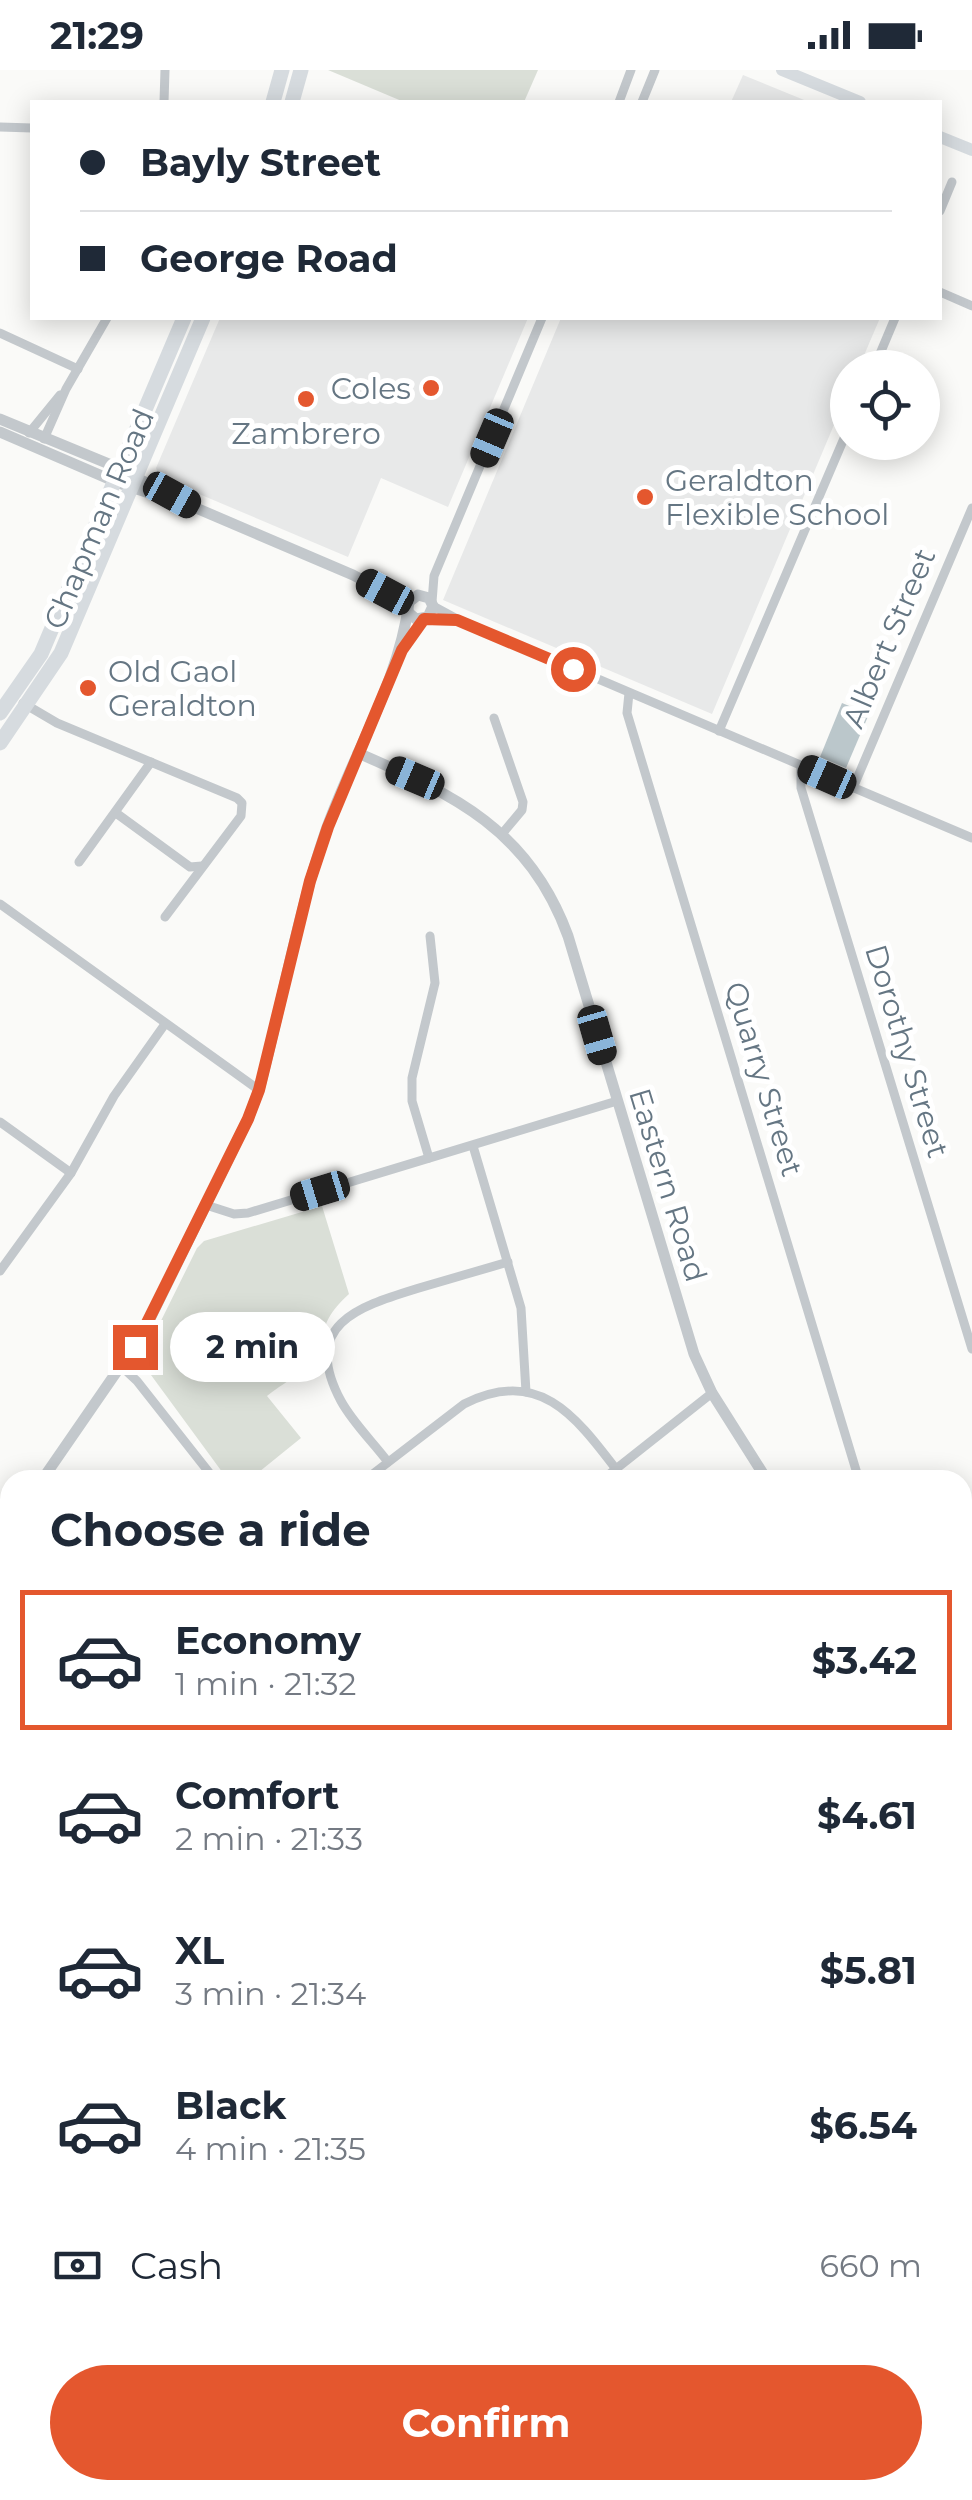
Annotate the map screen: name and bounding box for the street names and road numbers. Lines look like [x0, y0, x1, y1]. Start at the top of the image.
street label: Chapman Road [36, 403, 162, 635]
street label: Albert Street [835, 543, 943, 733]
street label: Dorothy Street [857, 940, 957, 1162]
street label: Quarry Street [717, 977, 811, 1181]
street label: Eastern Road [621, 1084, 715, 1286]

